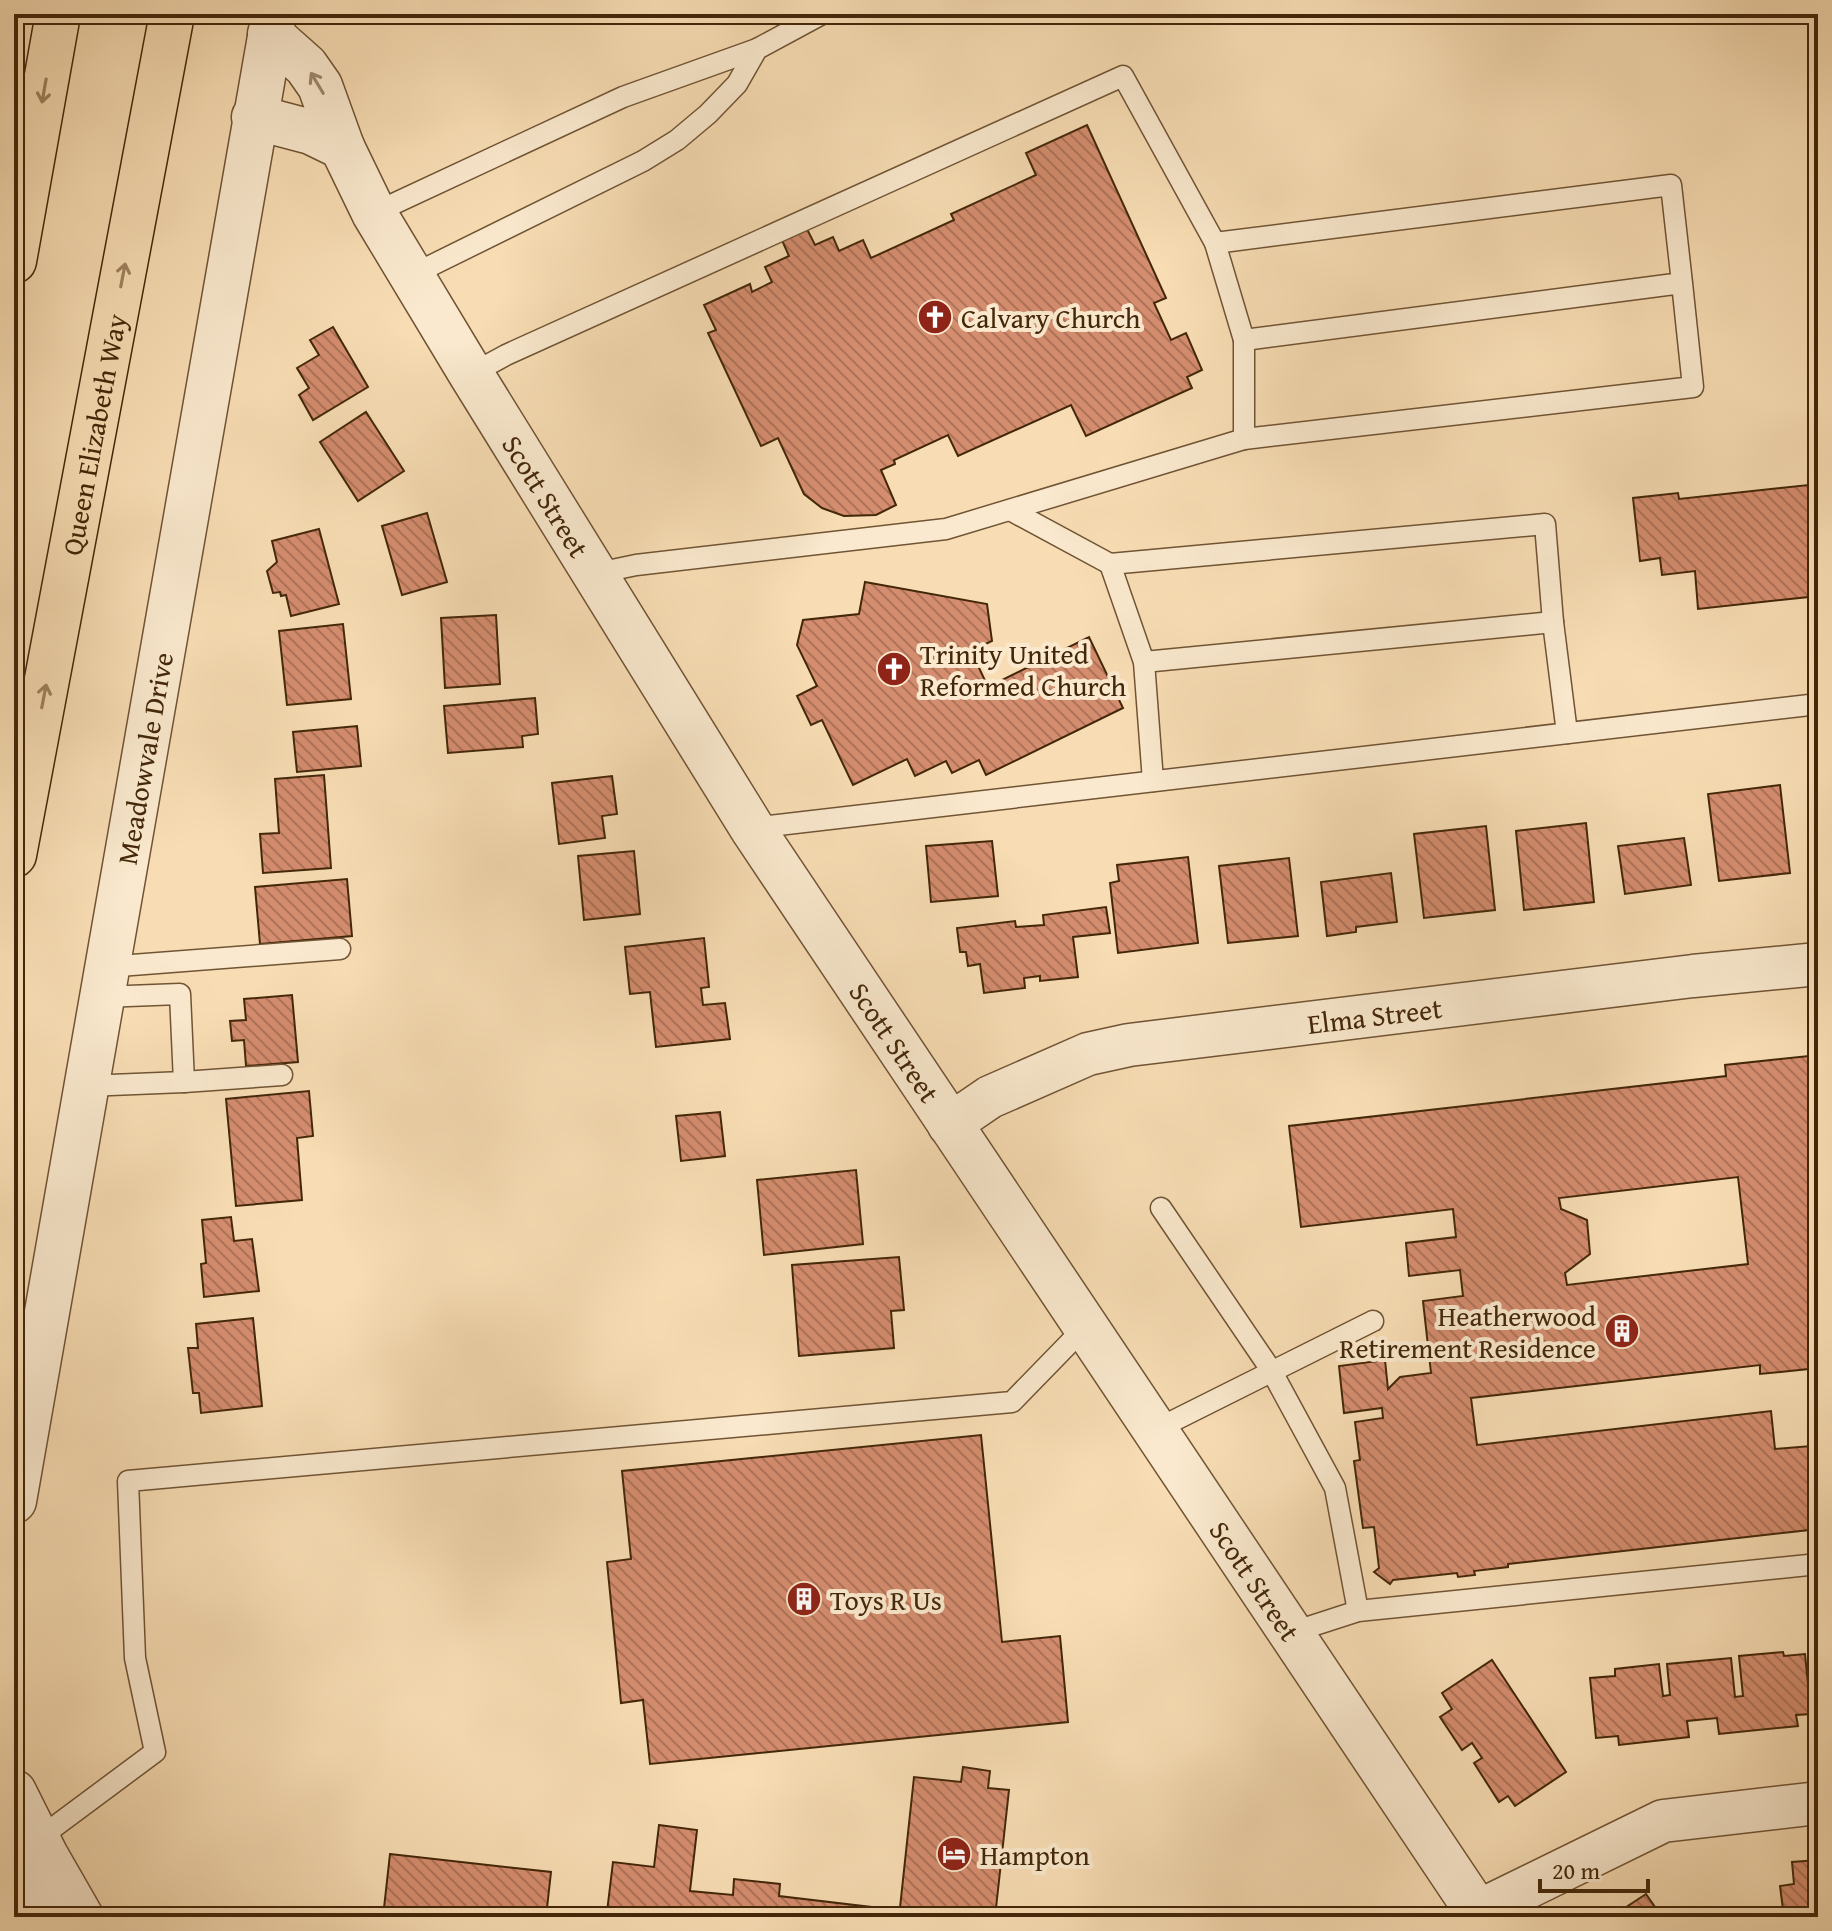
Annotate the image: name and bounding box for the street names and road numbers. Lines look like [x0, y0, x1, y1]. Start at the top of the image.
street label: Queen Elizabeth Way [50, 310, 136, 559]
street label: Scott Street [493, 427, 600, 565]
street label: Meadowvale Drive [105, 649, 183, 868]
street label: Scott Street [840, 973, 950, 1110]
street label: Elma Street [1305, 986, 1444, 1044]
street label: Scott Street [1200, 1512, 1311, 1649]

